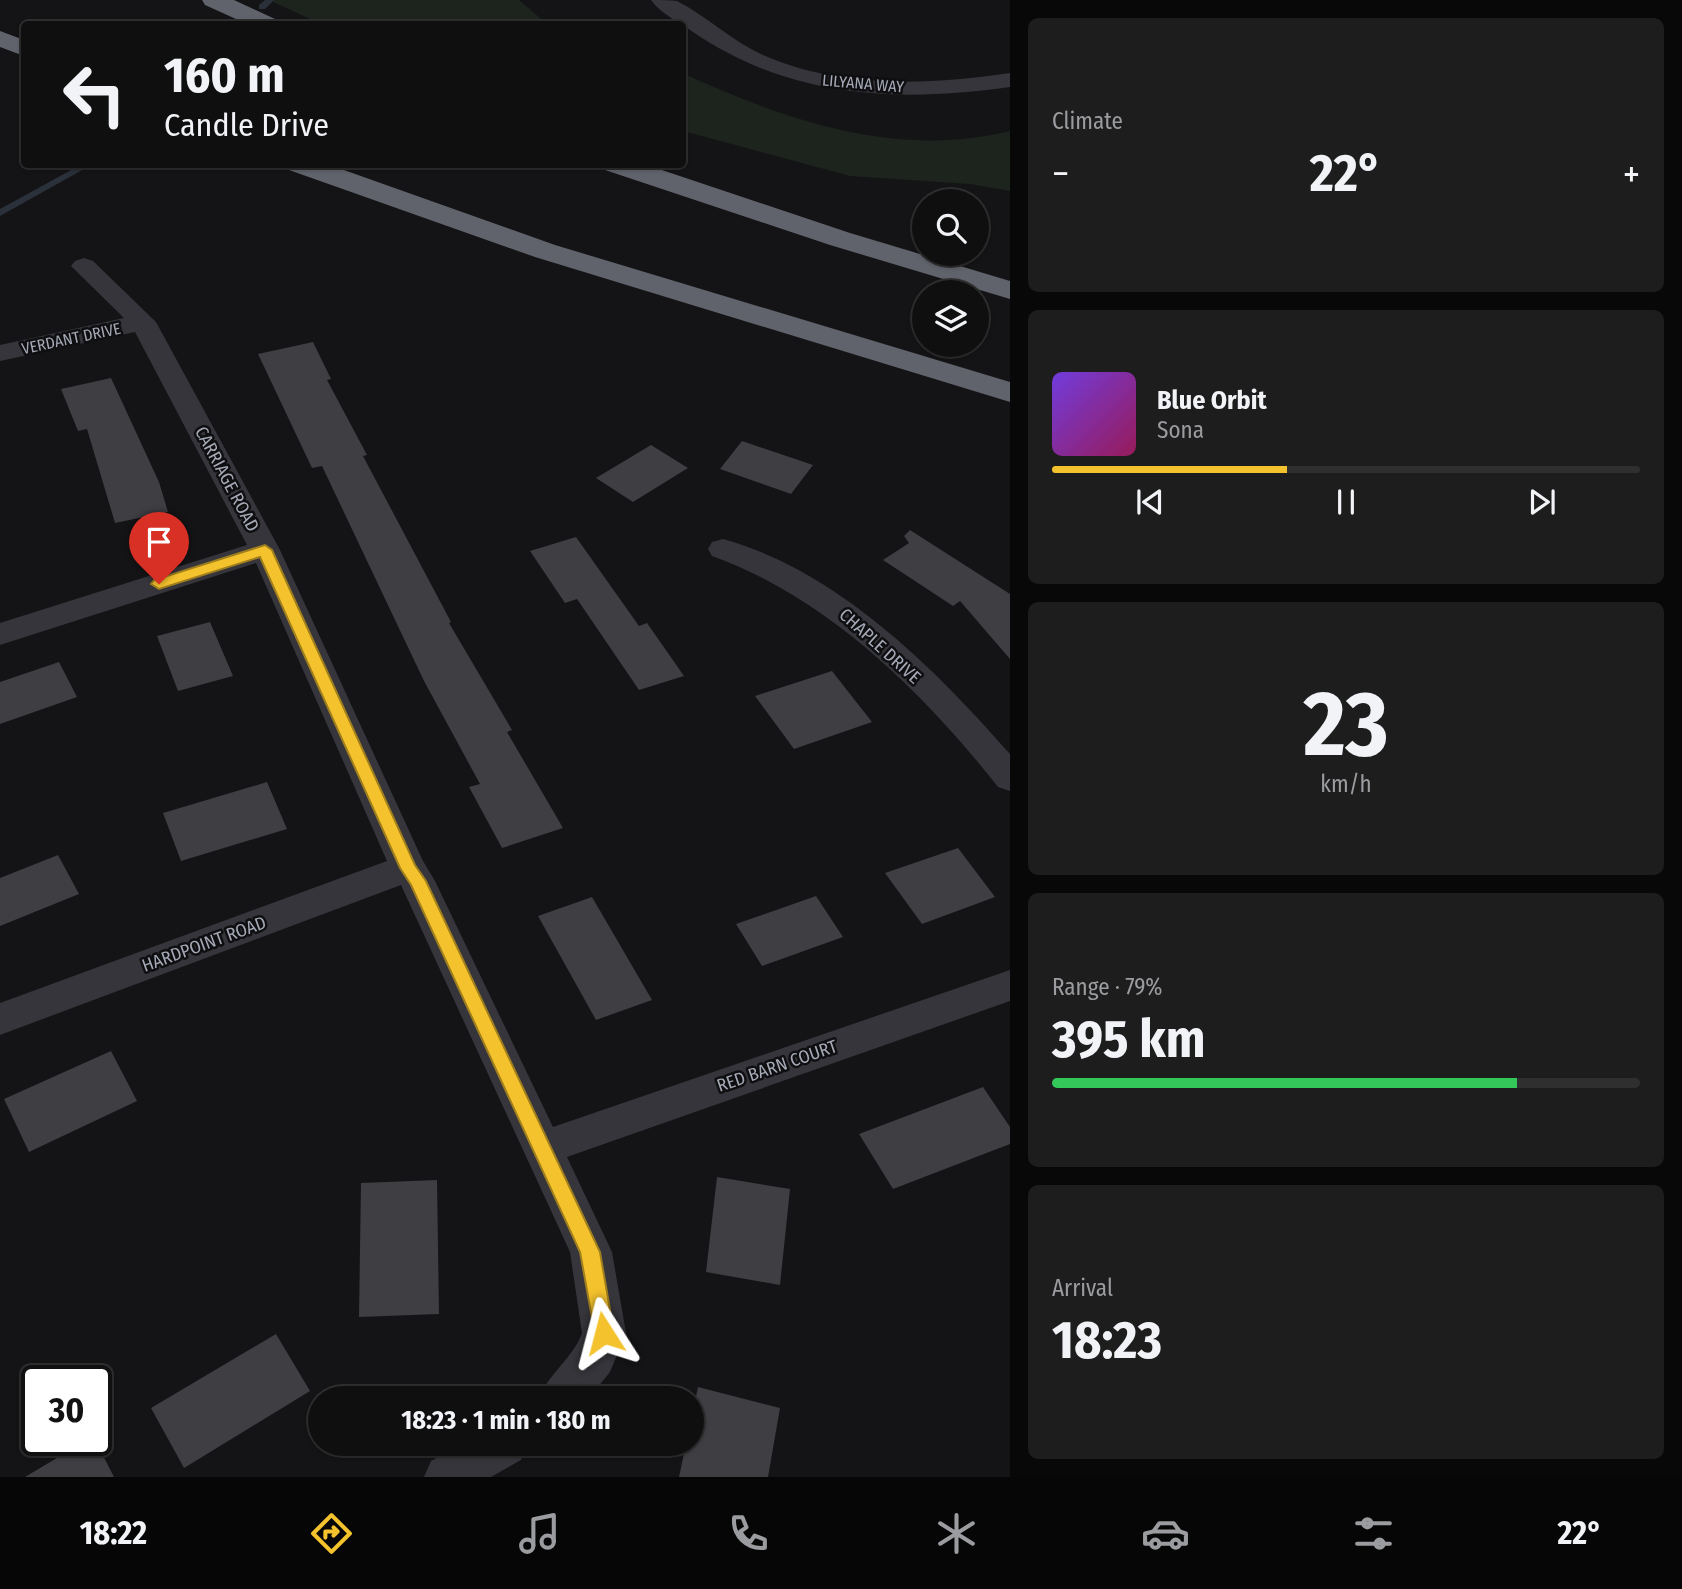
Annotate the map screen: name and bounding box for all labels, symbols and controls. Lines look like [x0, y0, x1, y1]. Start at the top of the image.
text: 160 m [164, 46, 285, 105]
icon: left [49, 49, 140, 140]
street label: LILYANA WAY [821, 70, 905, 97]
text: Candle Drive [164, 106, 329, 144]
text: Climate [1052, 107, 1123, 135]
text: 22° [1310, 142, 1382, 205]
text: − [1052, 151, 1069, 197]
text: + [1623, 151, 1640, 197]
map controls [912, 189, 989, 357]
button: search [912, 189, 989, 266]
button: layers [912, 280, 989, 357]
street label: VERDANT DRIVE [20, 319, 122, 358]
text: Blue Orbit [1157, 385, 1267, 416]
text: Sona [1157, 416, 1204, 444]
street label: CARRIAGE ROAD [190, 423, 264, 535]
icon: previous [1131, 483, 1169, 521]
icon: pause [1327, 483, 1365, 521]
icon: next [1523, 483, 1561, 521]
pin [129, 512, 189, 584]
icon: arrive [140, 523, 178, 561]
street label: CHAPLE DRIVE [835, 604, 925, 688]
text: 23 [1303, 670, 1389, 779]
text: km/h [1320, 770, 1372, 798]
street label: HARDPOINT ROAD [139, 911, 269, 977]
text: Range · 79% [1052, 973, 1163, 1001]
text: 395 km [1052, 1008, 1206, 1071]
street label: RED BARN COURT [714, 1035, 841, 1097]
text: Arrival [1052, 1274, 1113, 1302]
position arrow [567, 1296, 641, 1370]
text: 18:23 [1052, 1309, 1162, 1372]
speed limit sign: 30 [21, 1365, 112, 1456]
text: 18:23 · 1 min · 180 m [401, 1405, 611, 1436]
icon: directions [307, 1509, 356, 1558]
icon: music [515, 1509, 564, 1558]
icon: phone [724, 1509, 773, 1558]
icon: climate [932, 1509, 981, 1558]
icon: car [1141, 1509, 1190, 1558]
icon: filters [1349, 1509, 1398, 1558]
text: 18:22 [80, 1514, 147, 1552]
text: 22° [1558, 1514, 1602, 1552]

